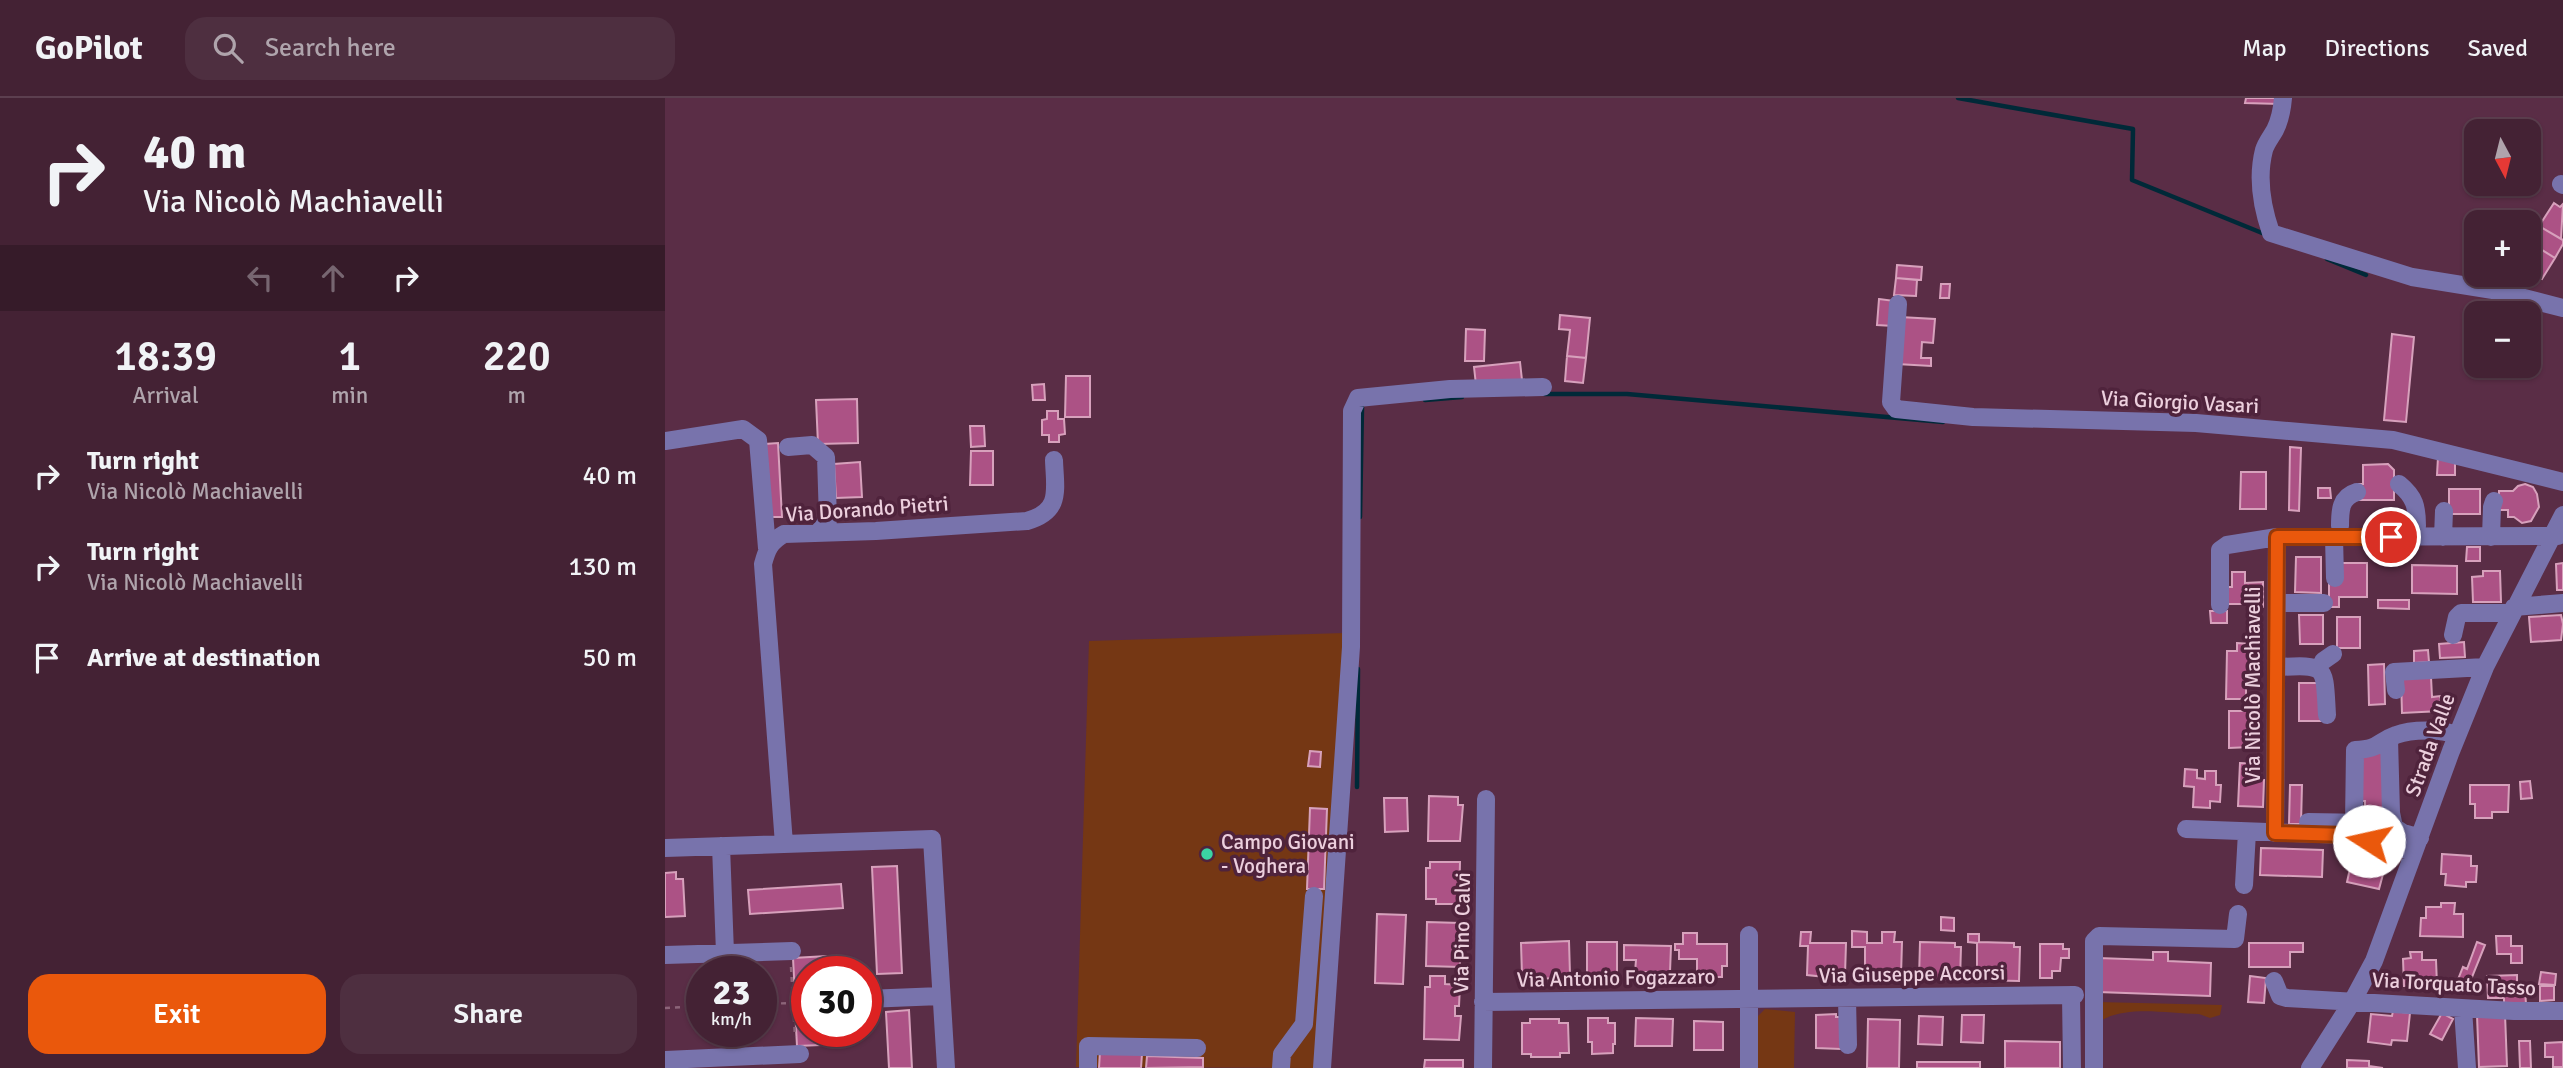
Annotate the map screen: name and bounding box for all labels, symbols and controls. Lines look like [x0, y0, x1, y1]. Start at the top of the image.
search box [185, 17, 675, 80]
text: GoPilot [35, 28, 143, 69]
icon: search [209, 29, 247, 67]
text: Search here [265, 32, 396, 64]
text: Map [2242, 33, 2287, 63]
text: Directions [2325, 33, 2430, 63]
text: Saved [2468, 33, 2528, 63]
north arrow [2464, 119, 2541, 196]
map controls [2464, 119, 2541, 378]
text: 40 m [143, 122, 246, 182]
icon: right [28, 126, 119, 217]
text: Via Nicolò Machiavelli [143, 182, 444, 221]
button: + [2464, 210, 2541, 287]
icon: left [241, 259, 279, 297]
icon: ahead [314, 259, 352, 297]
icon: right [387, 259, 425, 297]
button: − [2464, 301, 2541, 378]
text: 18:39 [114, 331, 217, 382]
text: 1 [338, 331, 361, 382]
text: 220 [483, 331, 551, 382]
text: Arrival [132, 381, 199, 410]
text: min [331, 381, 368, 410]
text: m [507, 381, 526, 410]
street label: Via Giorgio Vasari [2100, 385, 2260, 419]
text: Turn right [87, 445, 199, 477]
icon: right [28, 457, 66, 495]
text: 40 m [582, 460, 637, 492]
text: Via Nicolò Machiavelli [87, 477, 303, 506]
street label: Via Dorando Pietri [785, 490, 949, 528]
pin [2361, 507, 2421, 567]
icon: arrive [2372, 518, 2410, 556]
text: Turn right [87, 536, 199, 568]
icon: right [28, 548, 66, 586]
text: 130 m [568, 551, 637, 583]
text: Via Nicolò Machiavelli [87, 568, 303, 597]
street label: Via Nicolò Machiavelli [2240, 586, 2266, 784]
icon: arrive [28, 639, 66, 677]
text: Arrive at destination [87, 642, 320, 674]
text: 50 m [582, 642, 637, 674]
street label: Strada Valle [2399, 690, 2461, 800]
position arrow [2332, 804, 2406, 878]
place label: Campo Giovani - Voghera [1221, 829, 1355, 879]
marker: Campo Giovani - Voghera [1199, 846, 1215, 862]
street label: Via Pino Calvi [1448, 872, 1476, 994]
speed limit sign: 30 [791, 956, 882, 1047]
street label: Via Giuseppe Accorsi [1818, 959, 2006, 989]
street label: Via Antonio Fogazzaro [1516, 963, 1716, 993]
street label: Via Torquato Tasso [2371, 967, 2537, 1001]
text: 23 [713, 971, 750, 1014]
button: Exit [28, 974, 326, 1054]
button: Share [340, 974, 637, 1054]
text: km/h [711, 1008, 752, 1030]

